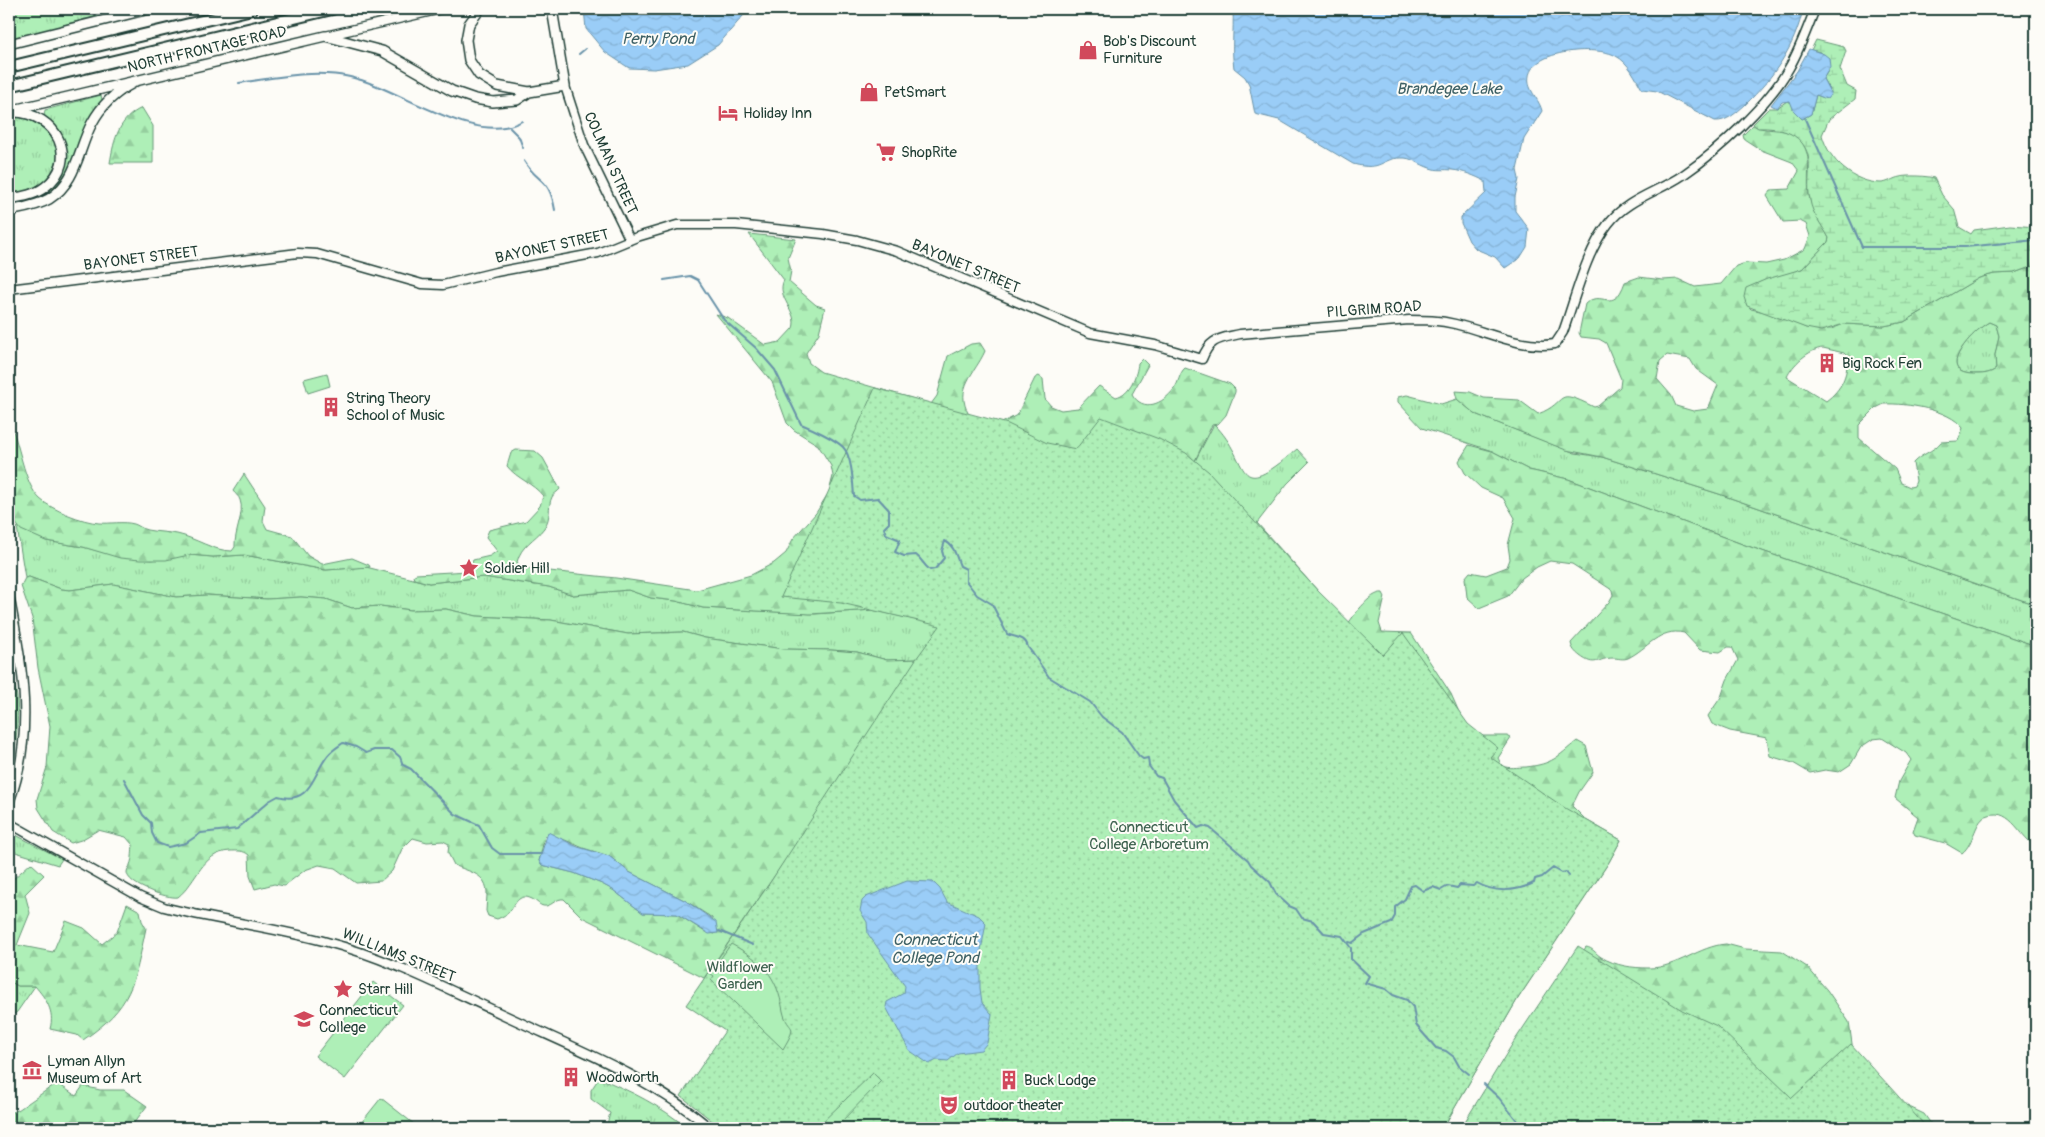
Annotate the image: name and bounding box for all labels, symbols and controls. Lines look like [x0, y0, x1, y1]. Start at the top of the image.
street label: NORTH FRONTAGE ROAD [126, 22, 289, 77]
water label: Perry Pond [622, 29, 696, 49]
place label: Bob's Discount Furniture [1103, 32, 1197, 68]
shop icon: Bob's Discount Furniture [1077, 39, 1099, 61]
water label: Brandegee Lake [1397, 79, 1504, 99]
shop icon: PetSmart [858, 81, 880, 103]
place label: PetSmart [884, 83, 947, 102]
hotel icon: Holiday Inn [717, 102, 739, 124]
place label: Holiday Inn [743, 104, 812, 123]
street label: COLMAN STREET [579, 109, 642, 217]
supermarket icon: ShopRite [875, 141, 897, 163]
place label: ShopRite [901, 143, 957, 162]
street label: BAYONET STREET [494, 225, 611, 268]
street label: BAYONET STREET [909, 235, 1023, 298]
street label: BAYONET STREET [82, 242, 200, 275]
street label: PILGRIM ROAD [1326, 297, 1422, 322]
building icon: Big Rock Fen [1816, 352, 1838, 374]
place label: Big Rock Fen [1842, 354, 1922, 373]
place label: String Theory School of Music [346, 389, 445, 425]
building icon: String Theory School of Music [320, 396, 342, 418]
place icon: Soldier Hill [458, 557, 480, 579]
place label: Soldier Hill [484, 559, 550, 578]
park label: Connecticut College Arboretum [1089, 818, 1209, 854]
street label: WILLIAMS STREET [339, 924, 458, 987]
water label: Connecticut College Pond [891, 930, 981, 968]
park label: Wildflower Garden [707, 958, 774, 994]
place icon: Starr Hill [332, 978, 354, 1000]
place label: Starr Hill [358, 980, 413, 999]
place label: Connecticut College [319, 1001, 399, 1037]
school or university icon: Connecticut College [293, 1008, 315, 1030]
place label: Lyman Allyn Museum of Art [47, 1052, 143, 1088]
museum icon: Lyman Allyn Museum of Art [21, 1059, 43, 1081]
building icon: Woodworth [560, 1066, 582, 1088]
place label: Woodworth [586, 1068, 659, 1087]
building icon: Buck Lodge [998, 1069, 1020, 1091]
place label: Buck Lodge [1024, 1071, 1096, 1090]
theatre icon: outdoor theater [938, 1094, 960, 1116]
place label: outdoor theater [964, 1096, 1064, 1115]

